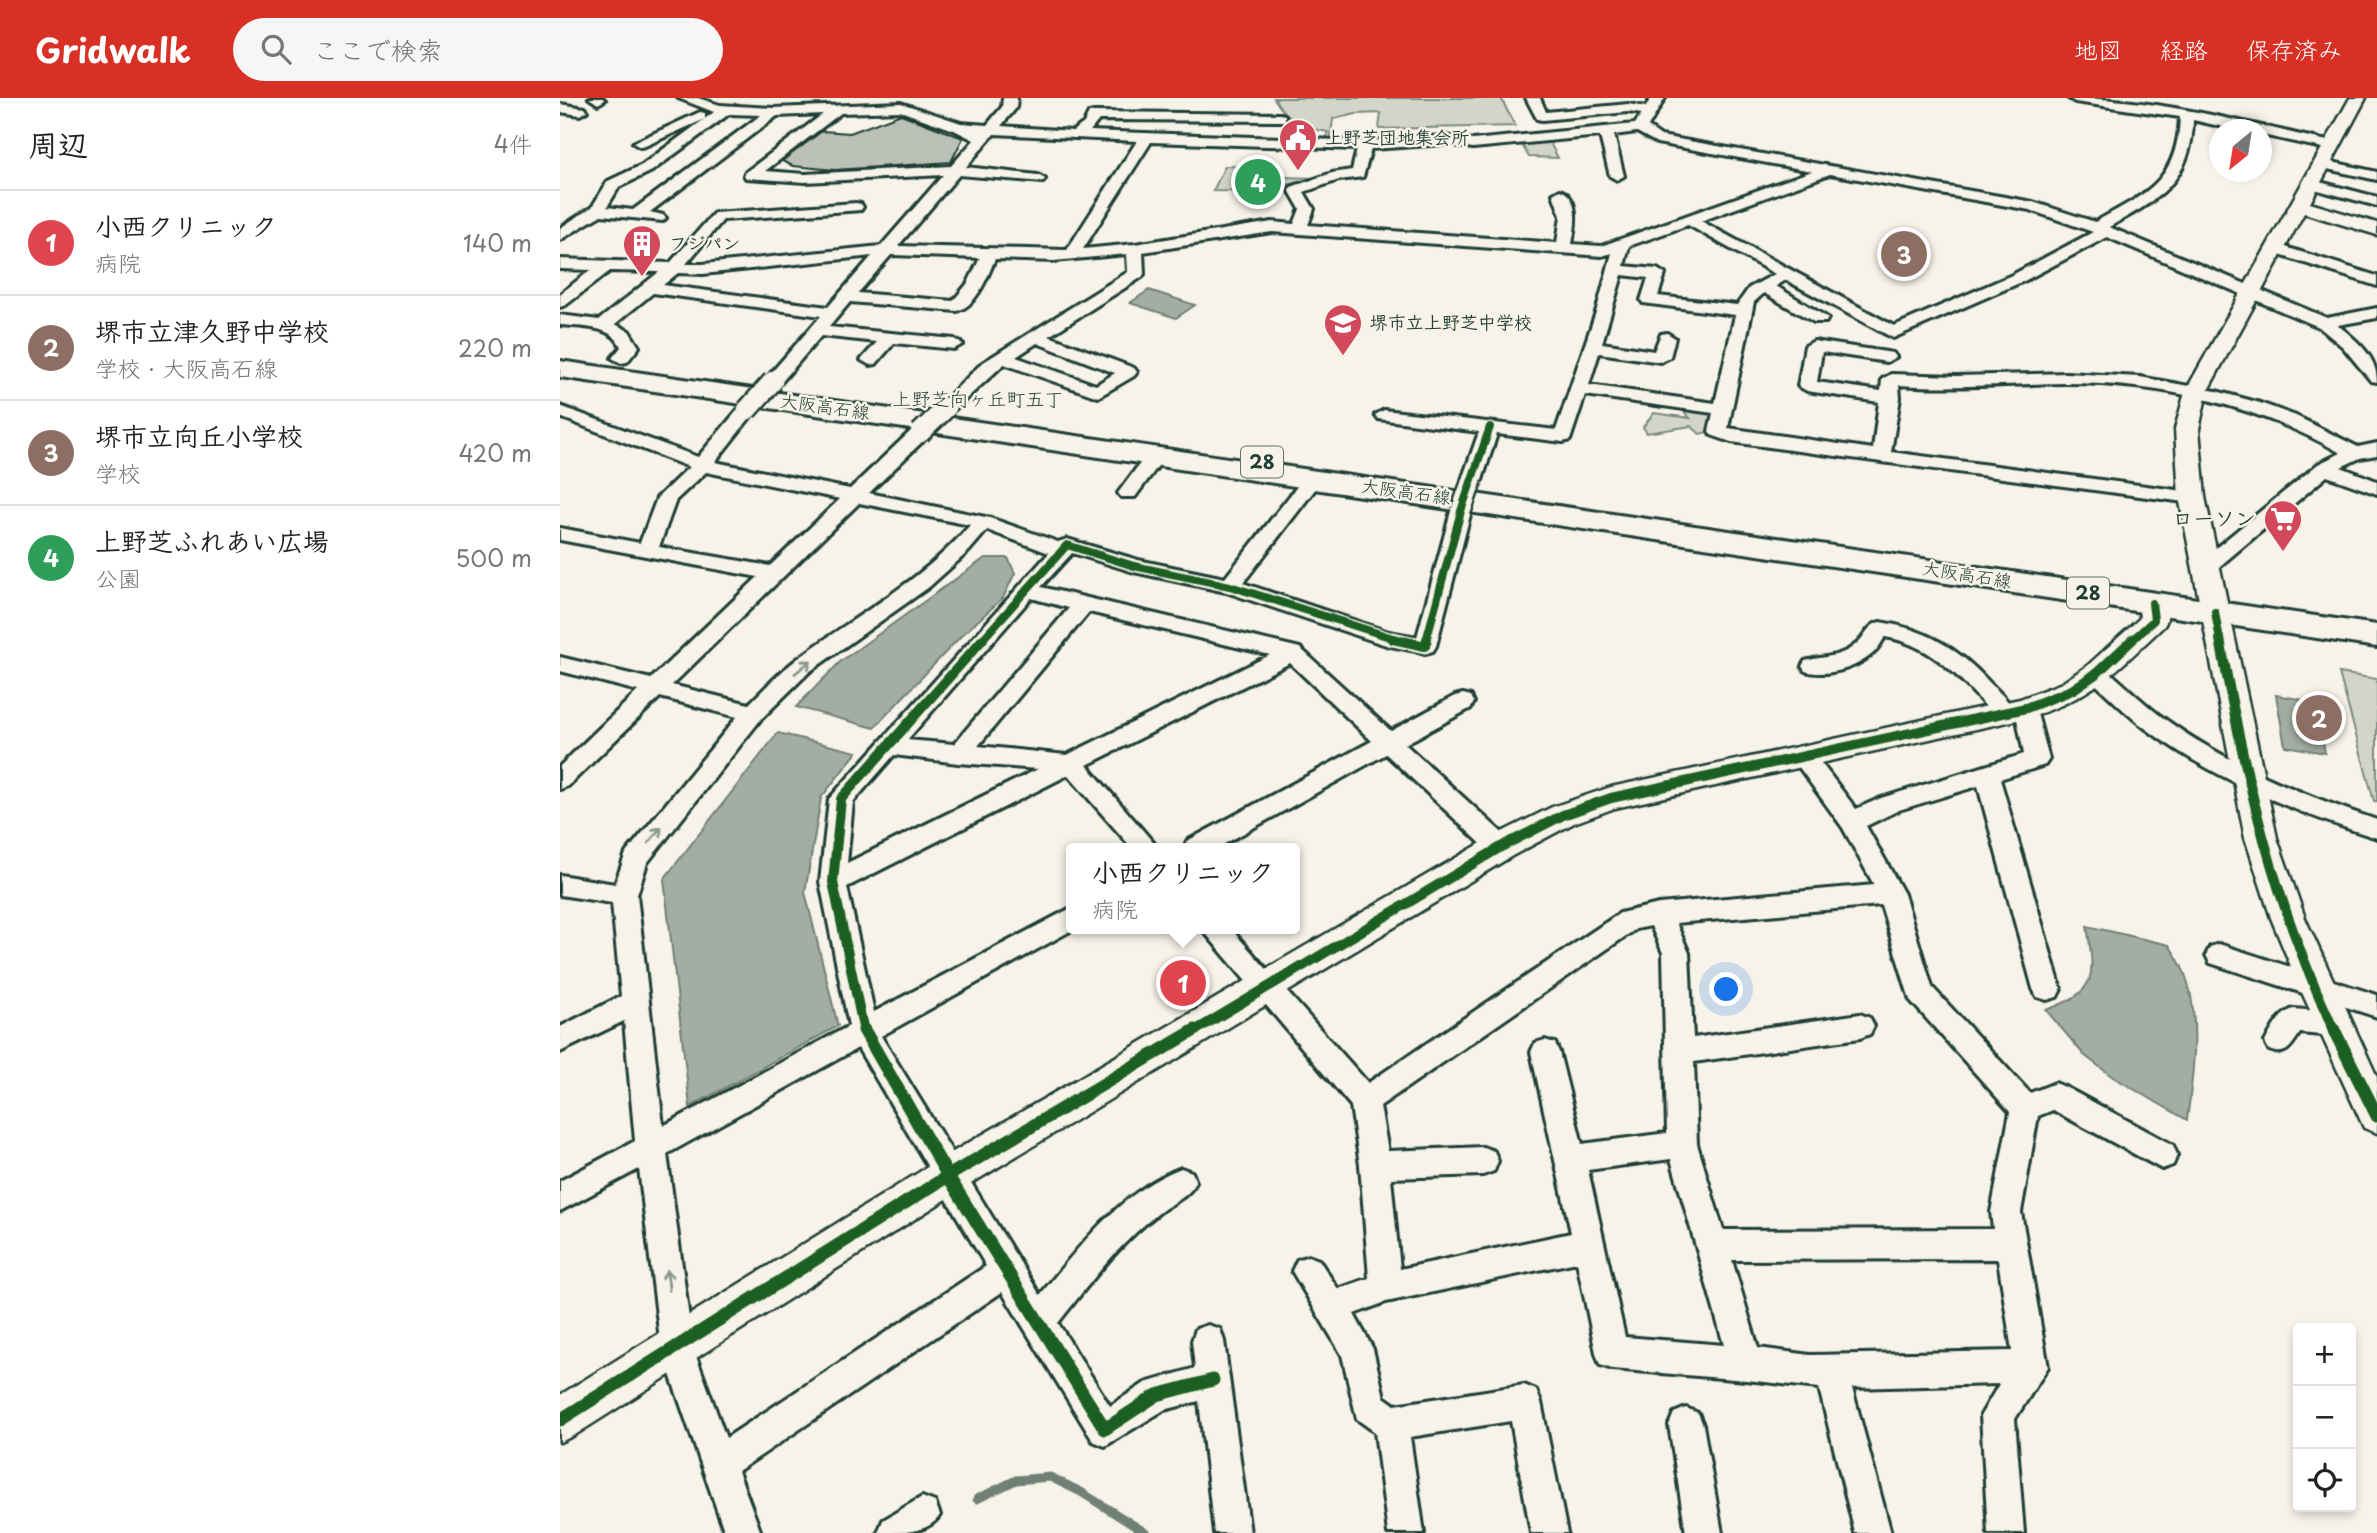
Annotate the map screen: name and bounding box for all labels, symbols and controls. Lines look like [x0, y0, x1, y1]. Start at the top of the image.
search box [233, 18, 723, 81]
text: Gridwalk [35, 24, 191, 74]
icon: search [257, 30, 295, 68]
text: ここで検索 [313, 30, 443, 69]
text: 地図 [2074, 31, 2122, 67]
text: 経路 [2160, 31, 2208, 67]
text: 保存済み [2246, 31, 2342, 67]
public building icon: 上野芝団地集会所 [1277, 117, 1319, 172]
north arrow [2209, 119, 2272, 182]
text: 周辺 [28, 121, 88, 166]
place label: 上野芝団地集会所 [1325, 123, 1469, 150]
text: 4件 [494, 126, 532, 161]
pin: 4 [1235, 156, 1281, 208]
text: 小西クリニック [95, 206, 277, 245]
building icon: フジパン [621, 223, 663, 278]
text: 1 [46, 225, 57, 260]
text: 140 m [463, 225, 532, 260]
pin: 3 [1881, 228, 1927, 280]
place label: フジパン [669, 229, 740, 256]
text: 病院 [95, 245, 141, 280]
school or university icon: 堺市立上野芝中学校 [1322, 302, 1364, 357]
place label: 堺市立上野芝中学校 [1370, 308, 1532, 335]
text: 堺市立津久野中学校 [95, 311, 329, 350]
text: 2 [43, 330, 59, 365]
text: 220 m [458, 330, 532, 365]
text: 学校 · 大阪高石線 [95, 350, 278, 385]
district label: 上野芝向ヶ丘町五丁 [892, 384, 1064, 412]
street label: 大阪高石線 [779, 386, 872, 425]
text: 堺市立向丘小学校 [95, 416, 303, 455]
text: 3 [43, 435, 59, 470]
text: 420 m [458, 435, 532, 470]
road number: 28 [1241, 446, 1283, 478]
text: 学校 [95, 455, 141, 490]
street label: 大阪高石線 [1360, 471, 1453, 510]
supermarket icon: ローソン [2262, 498, 2304, 553]
place label: ローソン [2172, 501, 2256, 533]
text: 上野芝ふれあい広場 [95, 521, 329, 560]
text: 4 [43, 540, 59, 575]
text: 500 m [455, 540, 532, 575]
street label: 大阪高石線 [1921, 553, 2014, 594]
text: 公園 [95, 560, 141, 595]
road number: 28 [2067, 578, 2109, 608]
one-way arrow [793, 659, 811, 674]
pin: 2 [2296, 692, 2342, 744]
one-way arrow [647, 827, 662, 845]
popup [1066, 843, 1300, 934]
text: 小西クリニック [1092, 852, 1274, 891]
text: 病院 [1092, 891, 1138, 926]
pin: 1 [1160, 957, 1206, 1009]
your location [1709, 972, 1743, 1006]
one-way arrow [662, 1269, 675, 1292]
map controls [2293, 1323, 2356, 1512]
button: + [2293, 1323, 2356, 1386]
button: − [2293, 1386, 2356, 1449]
button: locate [2293, 1449, 2356, 1512]

